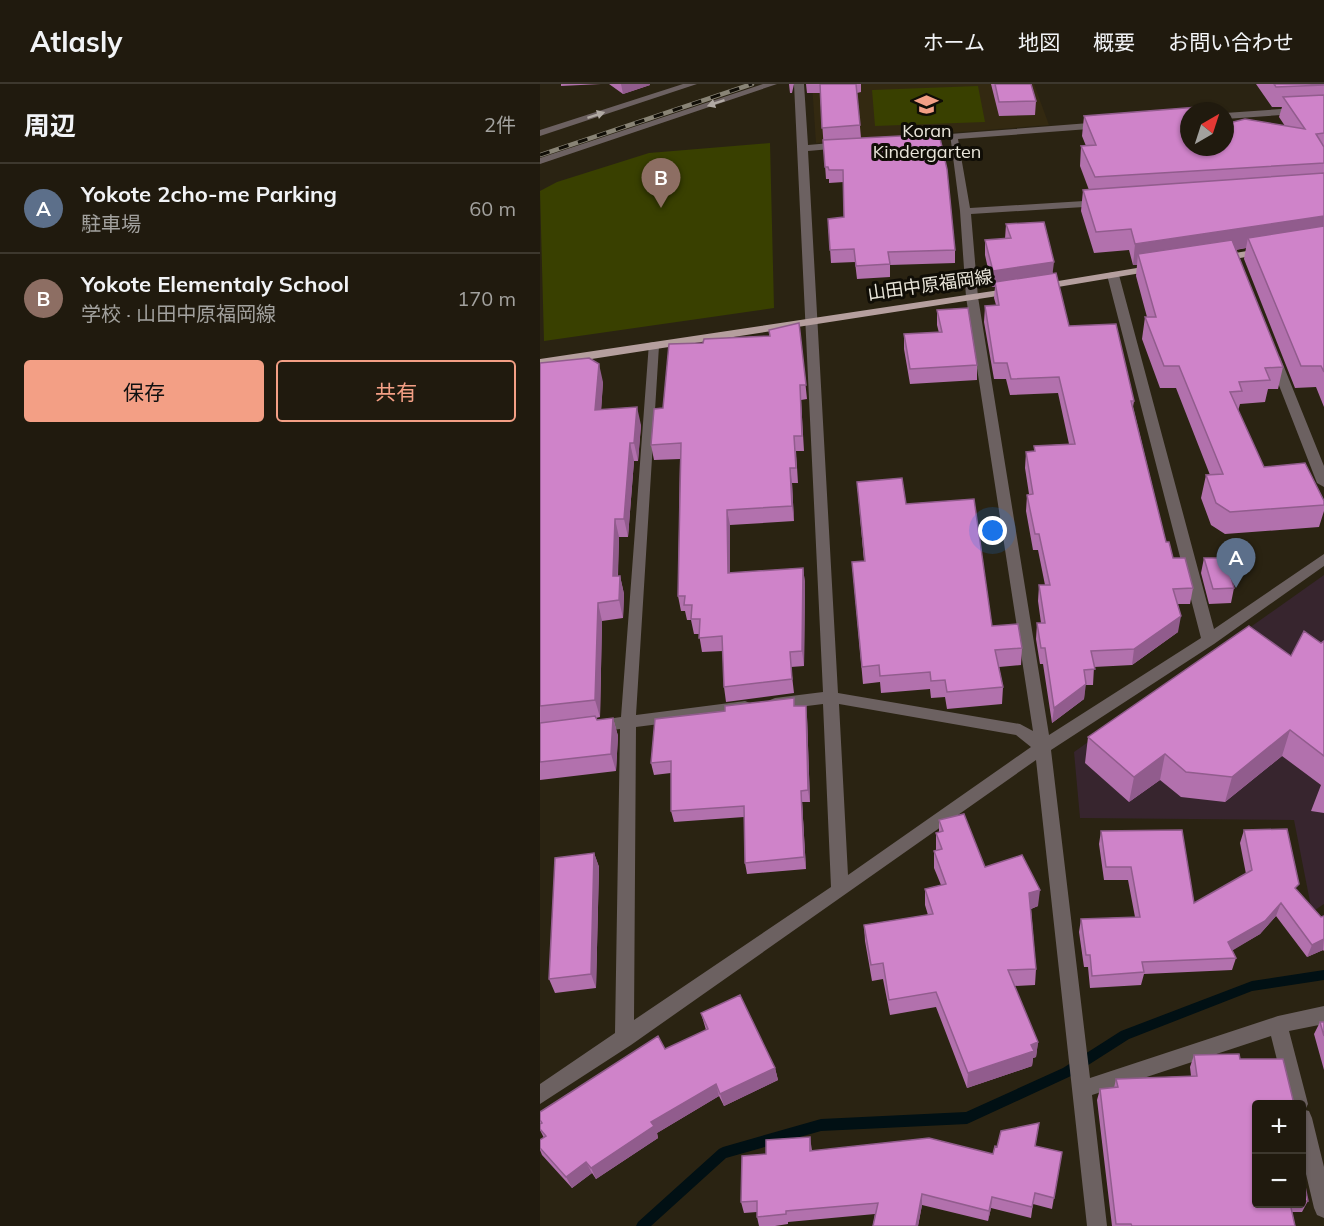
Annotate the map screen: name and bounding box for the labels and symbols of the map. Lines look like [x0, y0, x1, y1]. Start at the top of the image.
school or university icon: Koran Kindergarten [914, 92, 940, 118]
one-way arrow [707, 98, 725, 108]
north arrow [1180, 102, 1234, 156]
one-way arrow [587, 109, 605, 119]
place label: Koran Kindergarten [873, 119, 981, 163]
pin: B [642, 158, 680, 208]
street label: 山田中原福岡線 [866, 264, 994, 305]
your location [978, 516, 1007, 545]
pin: A [1216, 538, 1256, 588]

